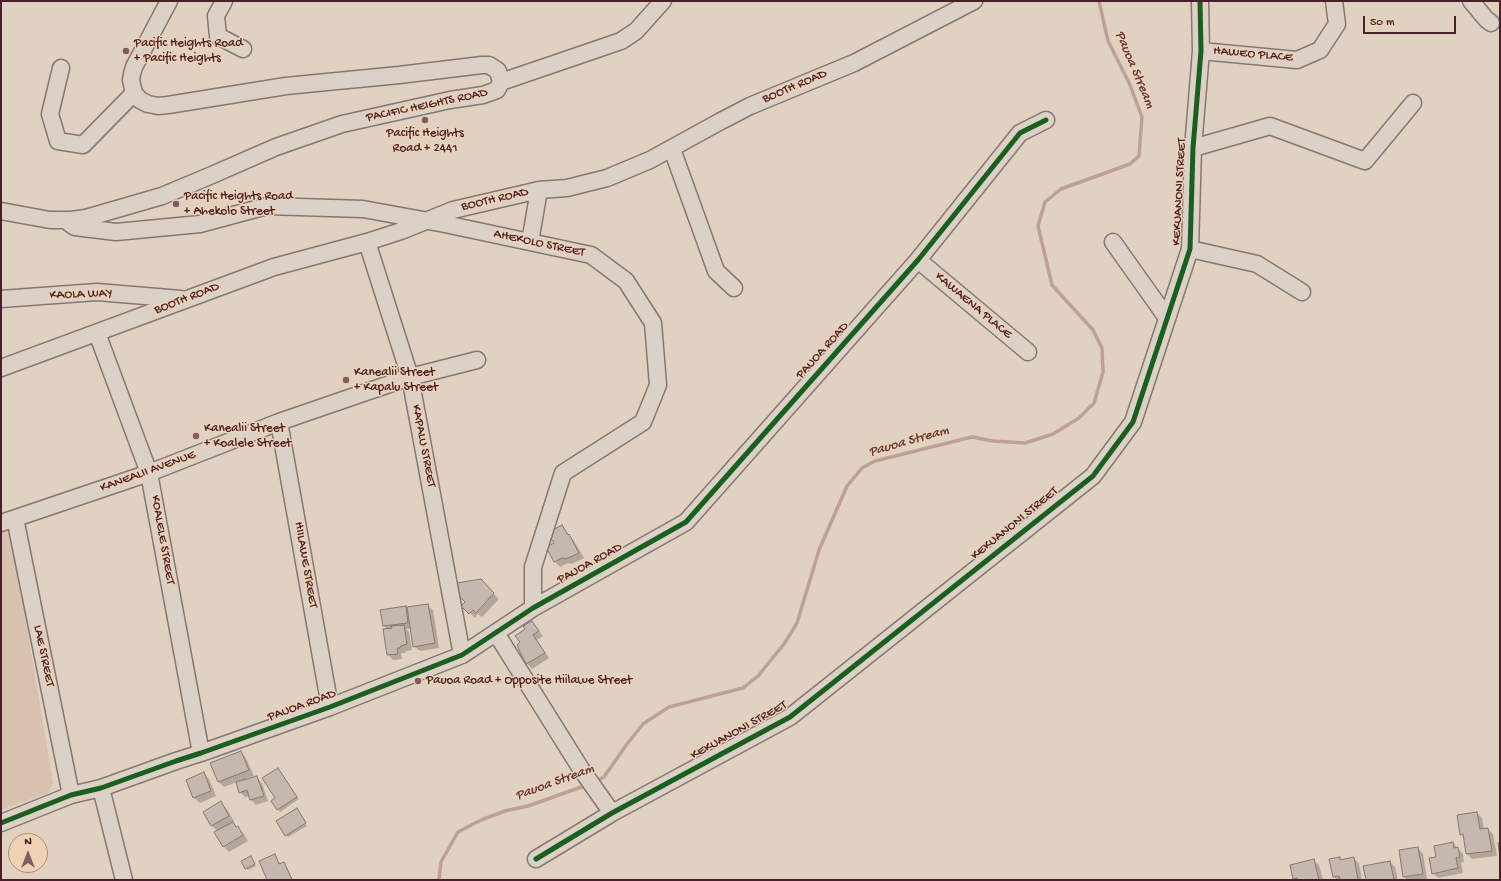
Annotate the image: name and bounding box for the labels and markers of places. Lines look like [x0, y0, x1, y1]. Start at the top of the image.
place label: Pacific Heights Road + Pacific Heights [134, 36, 243, 67]
marker: Pacific Heights Road + Pacific Heights [121, 46, 131, 56]
marker: Pacific Heights Road + 2441 [420, 115, 430, 125]
place label: Pacific Heights Road + 2441 [386, 126, 464, 157]
place label: Pacific Heights Road + Ahekolo Street [184, 189, 293, 220]
marker: Pacific Heights Road + Ahekolo Street [171, 199, 181, 209]
place label: Kanealii Street + Kapalu Street [354, 365, 438, 396]
marker: Kanealii Street + Kapalu Street [341, 375, 351, 385]
place label: Kanealii Street + Koalele Street [204, 421, 291, 452]
marker: Kanealii Street + Koalele Street [191, 431, 201, 441]
place label: Pauoa Road + Opposite Hiilawe Street [426, 673, 632, 689]
marker: Pauoa Road + Opposite Hiilawe Street [413, 676, 423, 686]

